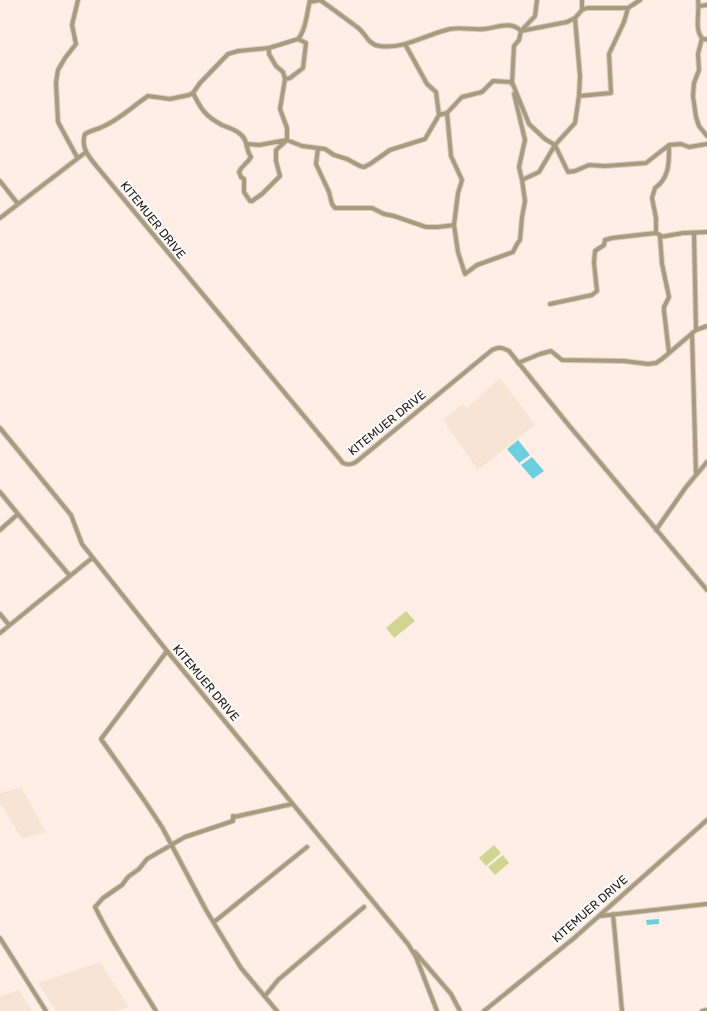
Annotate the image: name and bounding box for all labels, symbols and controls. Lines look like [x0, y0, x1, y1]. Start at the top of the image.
street label: KITEMUER DRIVE [118, 179, 188, 261]
street label: KITEMUER DRIVE [346, 388, 428, 458]
street label: KITEMUER DRIVE [170, 642, 242, 724]
street label: KITEMUER DRIVE [549, 872, 631, 946]

